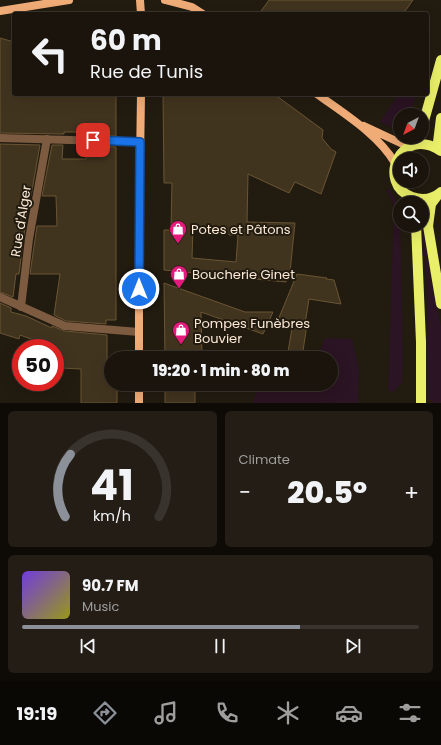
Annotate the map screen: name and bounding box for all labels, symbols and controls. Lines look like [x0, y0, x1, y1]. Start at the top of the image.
text: 60 m [90, 21, 162, 60]
icon: left [24, 28, 76, 80]
text: Rue de Tunis [90, 59, 203, 84]
north arrow [393, 108, 429, 144]
map controls [393, 108, 429, 232]
pin [76, 123, 110, 157]
icon: arrive [82, 129, 104, 151]
button: sound [393, 152, 429, 188]
street label: Rue d'Alger [6, 184, 36, 258]
button: search [393, 196, 429, 232]
shop icon: Potes et Pâtons [168, 219, 188, 244]
place label: Potes et Pâtons [191, 220, 291, 239]
shop icon: Boucherie Ginet [169, 264, 189, 289]
place label: Boucherie Ginet [192, 265, 295, 284]
position arrow [118, 268, 160, 310]
place label: Pompes Funèbres Bouvier [194, 314, 310, 348]
shop icon: Pompes Funèbres Bouvier [171, 320, 191, 345]
speed limit sign: 50 [12, 339, 64, 391]
text: 19:20 · 1 min · 80 m [152, 360, 290, 381]
text: Climate [239, 450, 290, 469]
text: 41 [90, 456, 134, 515]
text: 20.5° [287, 471, 367, 514]
text: − [239, 477, 251, 508]
text: + [404, 477, 419, 508]
text: km/h [93, 506, 131, 526]
text: 90.7 FM [82, 575, 138, 596]
text: Music [82, 597, 119, 616]
icon: previous [77, 635, 99, 657]
icon: pause [209, 635, 231, 657]
icon: next [342, 635, 364, 657]
icon: directions [91, 699, 119, 727]
icon: music [152, 699, 180, 727]
icon: phone [213, 699, 241, 727]
icon: climate [274, 699, 302, 727]
icon: car [335, 699, 363, 727]
icon: filters [396, 699, 424, 727]
text: 19:19 [17, 701, 57, 726]

